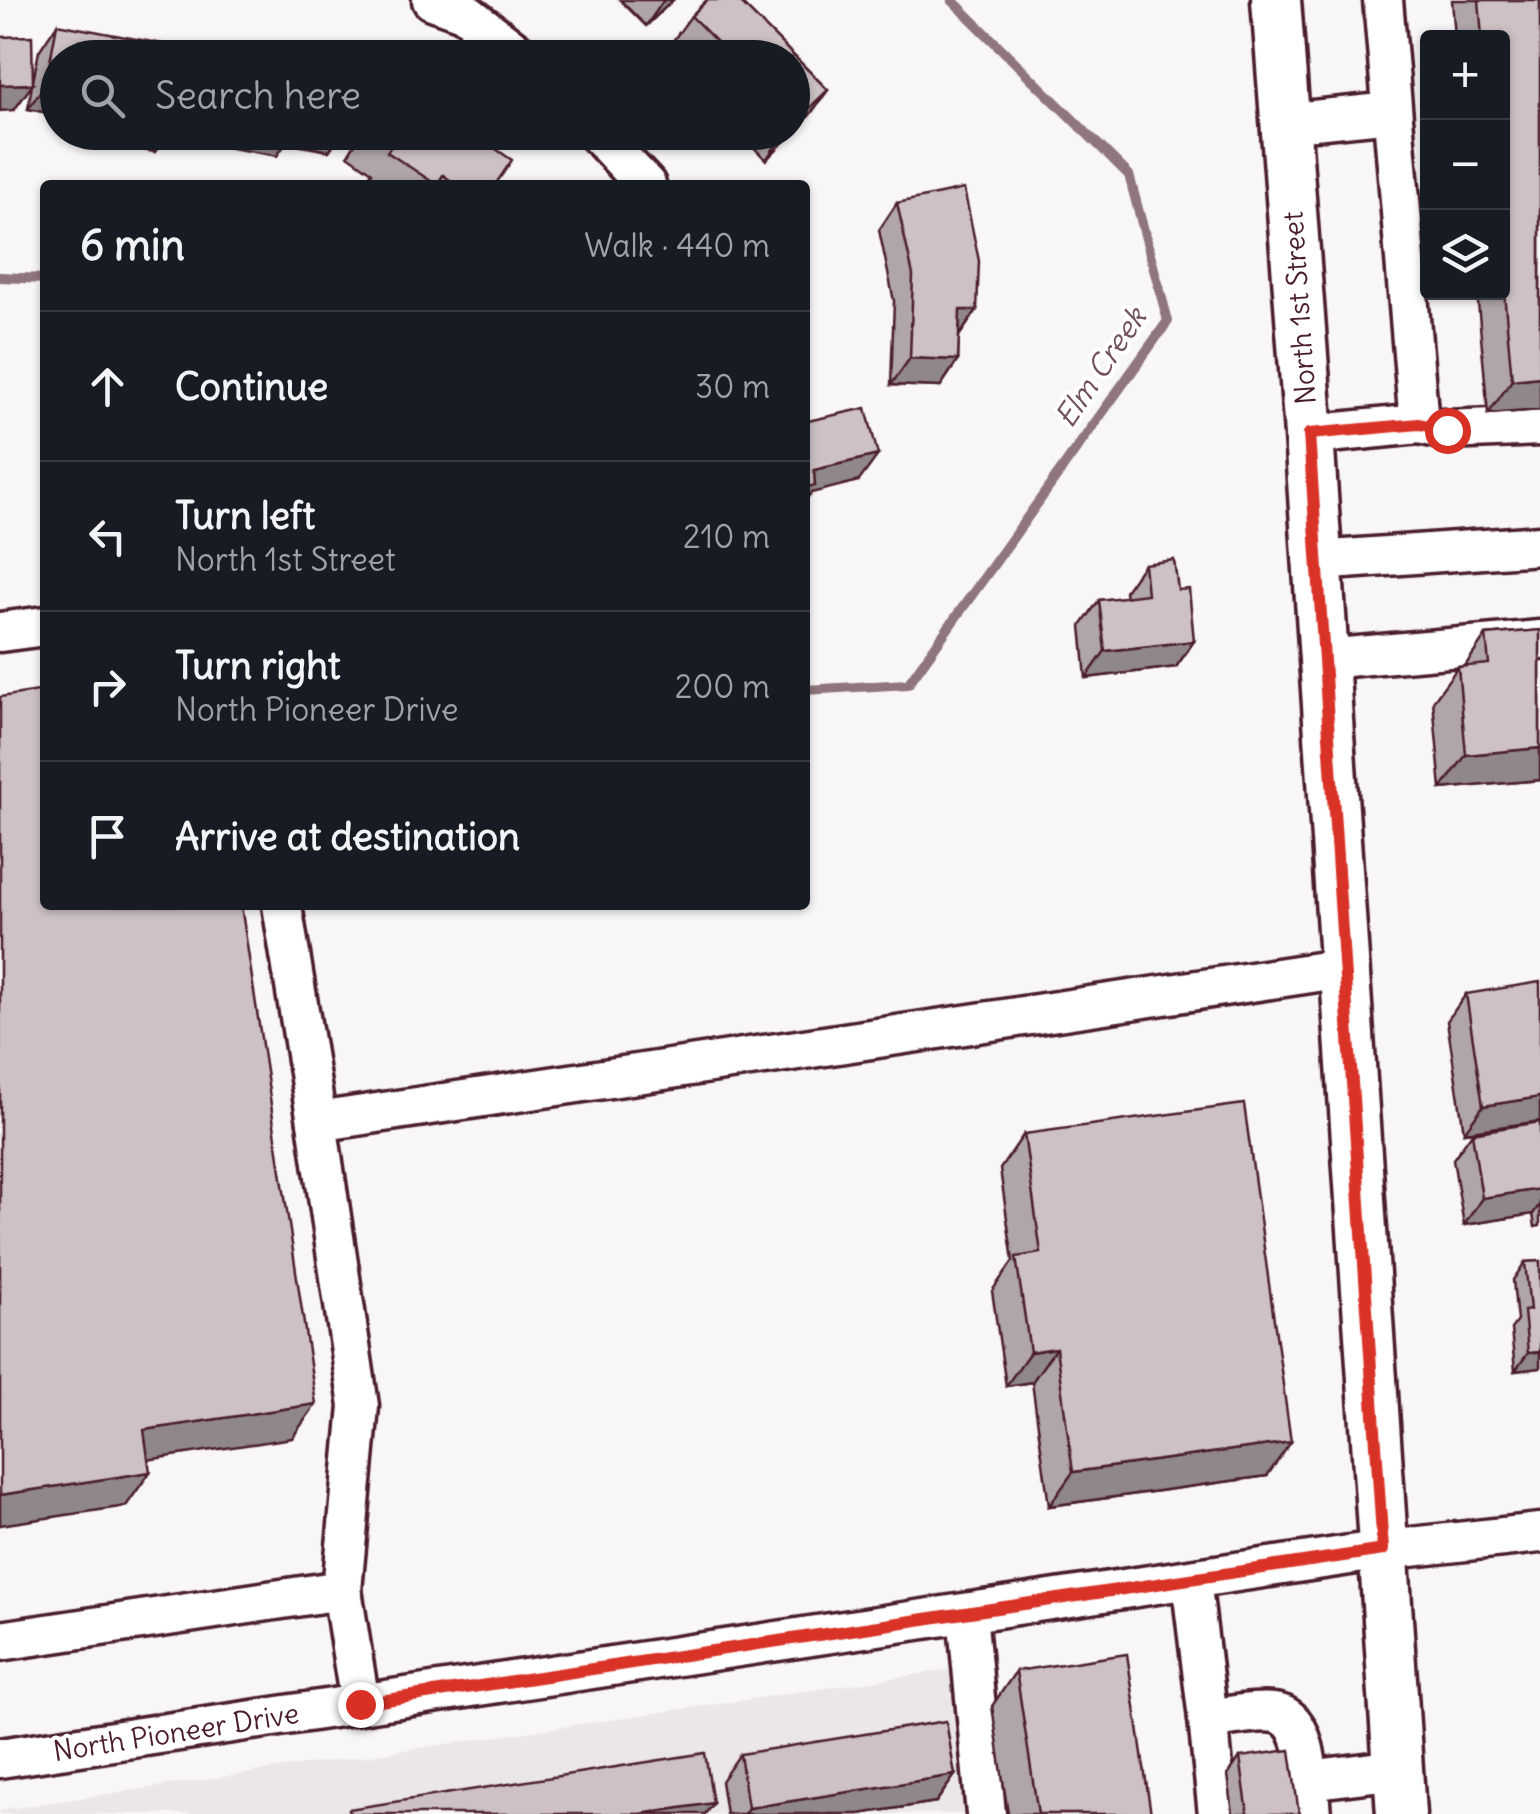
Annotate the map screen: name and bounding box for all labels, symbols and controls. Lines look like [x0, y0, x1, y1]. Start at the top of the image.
map controls [1420, 30, 1510, 300]
button: + [1420, 30, 1510, 120]
search box [40, 40, 810, 150]
icon: search [75, 68, 130, 123]
text: Search here [155, 72, 361, 119]
button: − [1420, 120, 1510, 210]
street label: North 1st Street [1274, 210, 1324, 406]
button: layers [1420, 210, 1510, 300]
text: 6 min [80, 219, 185, 271]
text: Walk · 440 m [584, 225, 770, 266]
water label: Elm Creek [1046, 298, 1155, 434]
icon: ahead [80, 359, 135, 414]
text: Continue [175, 363, 328, 410]
text: 30 m [695, 366, 770, 407]
route start [1425, 408, 1471, 454]
text: Turn left [175, 492, 315, 539]
icon: left [80, 509, 135, 564]
text: 210 m [683, 516, 770, 557]
text: North 1st Street [175, 539, 396, 580]
text: Turn right [175, 642, 341, 689]
icon: right [80, 659, 135, 714]
text: 200 m [675, 666, 770, 707]
text: North Pioneer Drive [175, 689, 459, 730]
icon: arrive [80, 809, 135, 864]
text: Arrive at destination [175, 813, 520, 860]
route end [338, 1682, 384, 1728]
street label: North Pioneer Drive [51, 1695, 301, 1769]

